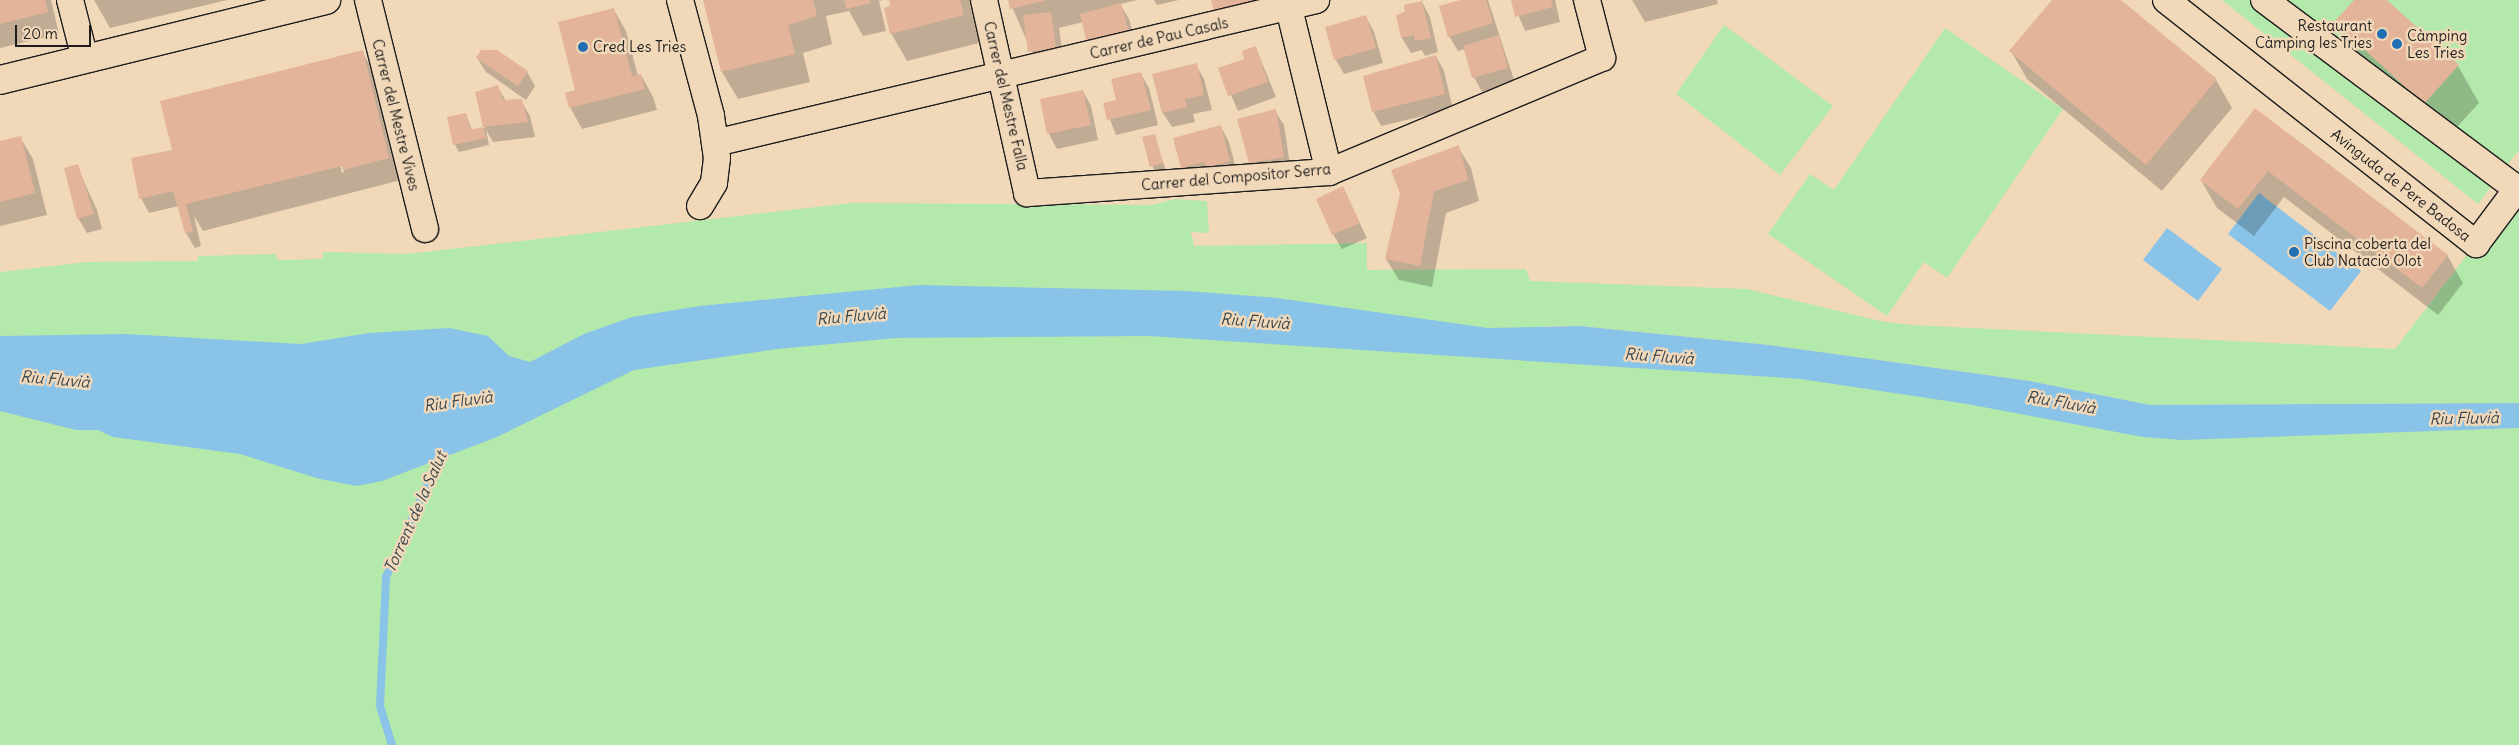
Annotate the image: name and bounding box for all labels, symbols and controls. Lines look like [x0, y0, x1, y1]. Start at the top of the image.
street label: Carrer de Pau Casals [1088, 13, 1230, 63]
scale bar [18, 15, 94, 47]
place label: Restaurant Càmping les Tries [2255, 16, 2372, 51]
street label: Carrer del Mestre Falla [980, 20, 1032, 172]
text: 20 m [23, 24, 58, 43]
place label: Càmping Les Tries [2407, 26, 2467, 61]
marker: Restaurant Càmping les Tries [2376, 28, 2388, 40]
street label: Carrer del Mestre Vives [368, 37, 424, 193]
place label: Cred Les Tries [593, 38, 686, 56]
marker: Càmping Les Tries [2391, 38, 2403, 50]
marker: Cred Les Tries [577, 41, 589, 53]
street label: Avinguda de Pere Badosa [2328, 125, 2474, 245]
street label: Carrer del Compositor Serra [1140, 160, 1332, 194]
place label: Piscina coberta del Club Natació Olot [2304, 234, 2431, 269]
marker: Piscina coberta del Club Natació Olot [2288, 246, 2300, 258]
water label: Riu Fluvià [816, 303, 886, 329]
water label: Riu Fluvià [1220, 309, 1290, 333]
water label: Riu Fluvià [1624, 344, 1694, 368]
water label: Riu Fluvià [20, 366, 90, 392]
water label: Riu Fluvià [422, 387, 494, 415]
water label: Riu Fluvià [2025, 387, 2097, 417]
water label: Riu Fluvià [2429, 408, 2499, 428]
water label: Torrent de la Salut [380, 448, 450, 576]

